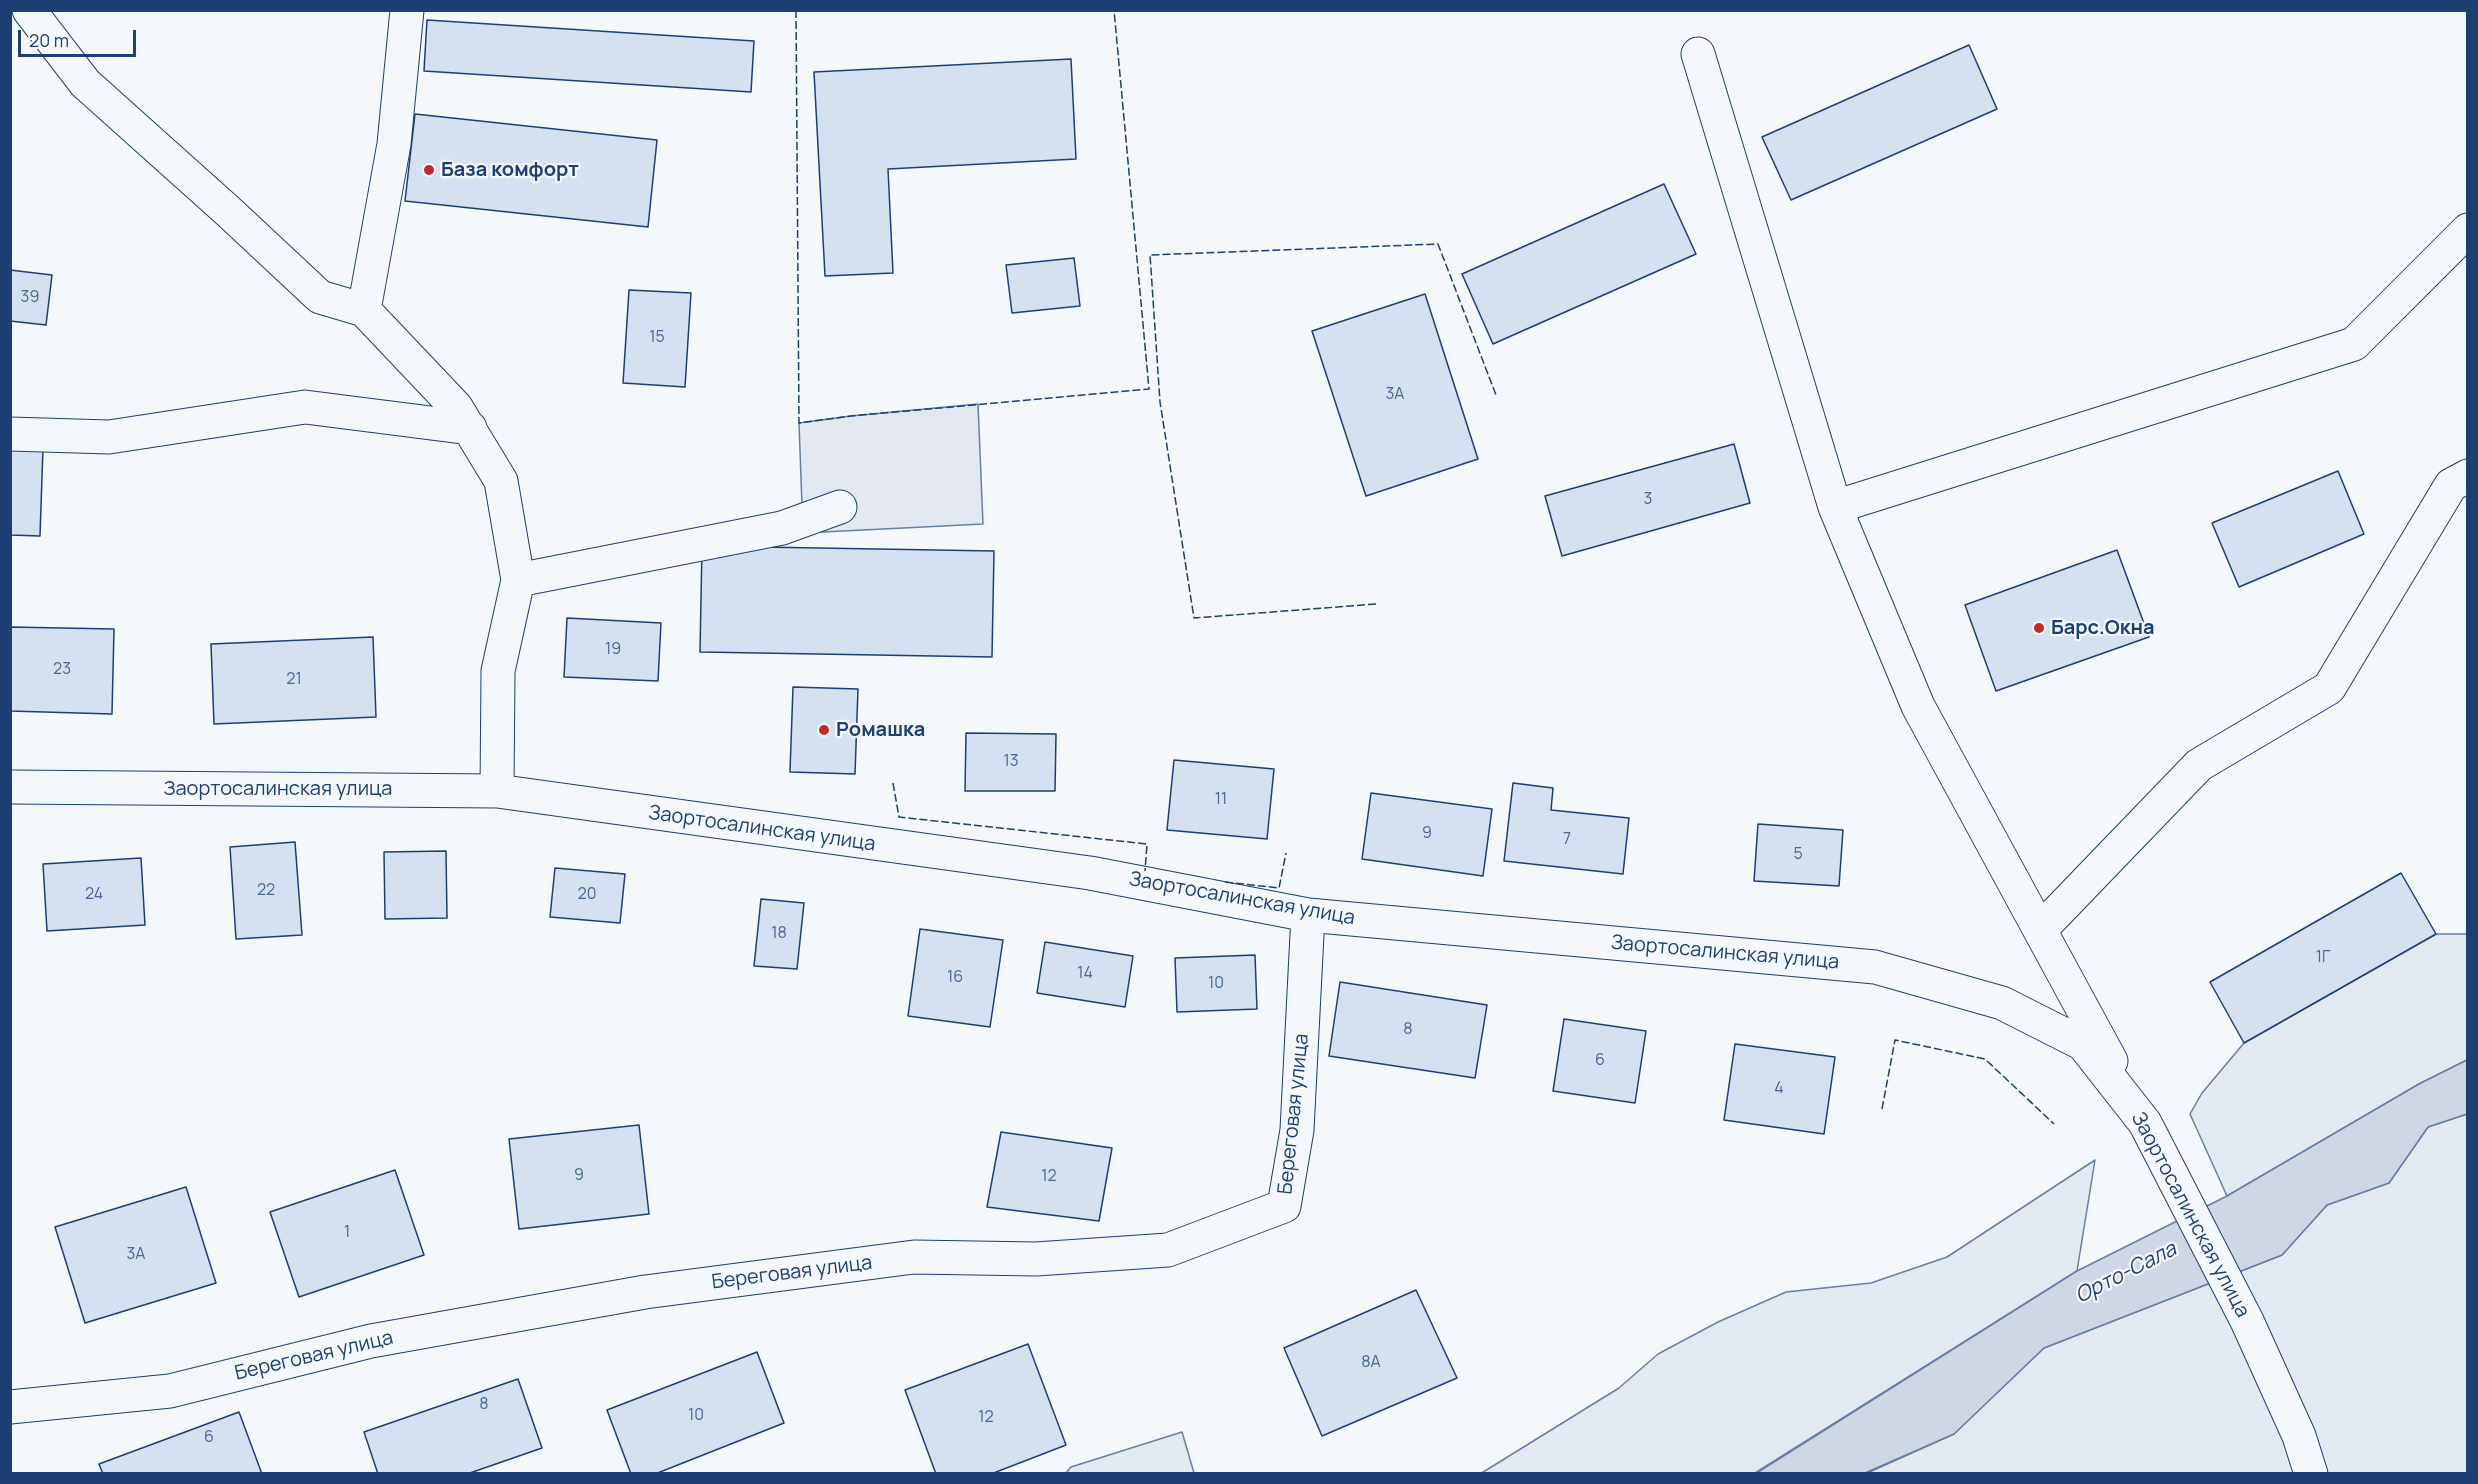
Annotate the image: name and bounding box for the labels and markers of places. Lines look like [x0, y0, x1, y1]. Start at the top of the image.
place label: База комфорт [441, 158, 579, 182]
marker: База комфорт [422, 163, 436, 177]
place label: Барс.Окна [2051, 616, 2155, 640]
marker: Барс.Окна [2032, 621, 2046, 635]
place label: Ромашка [836, 718, 925, 742]
marker: Ромашка [817, 723, 831, 737]

